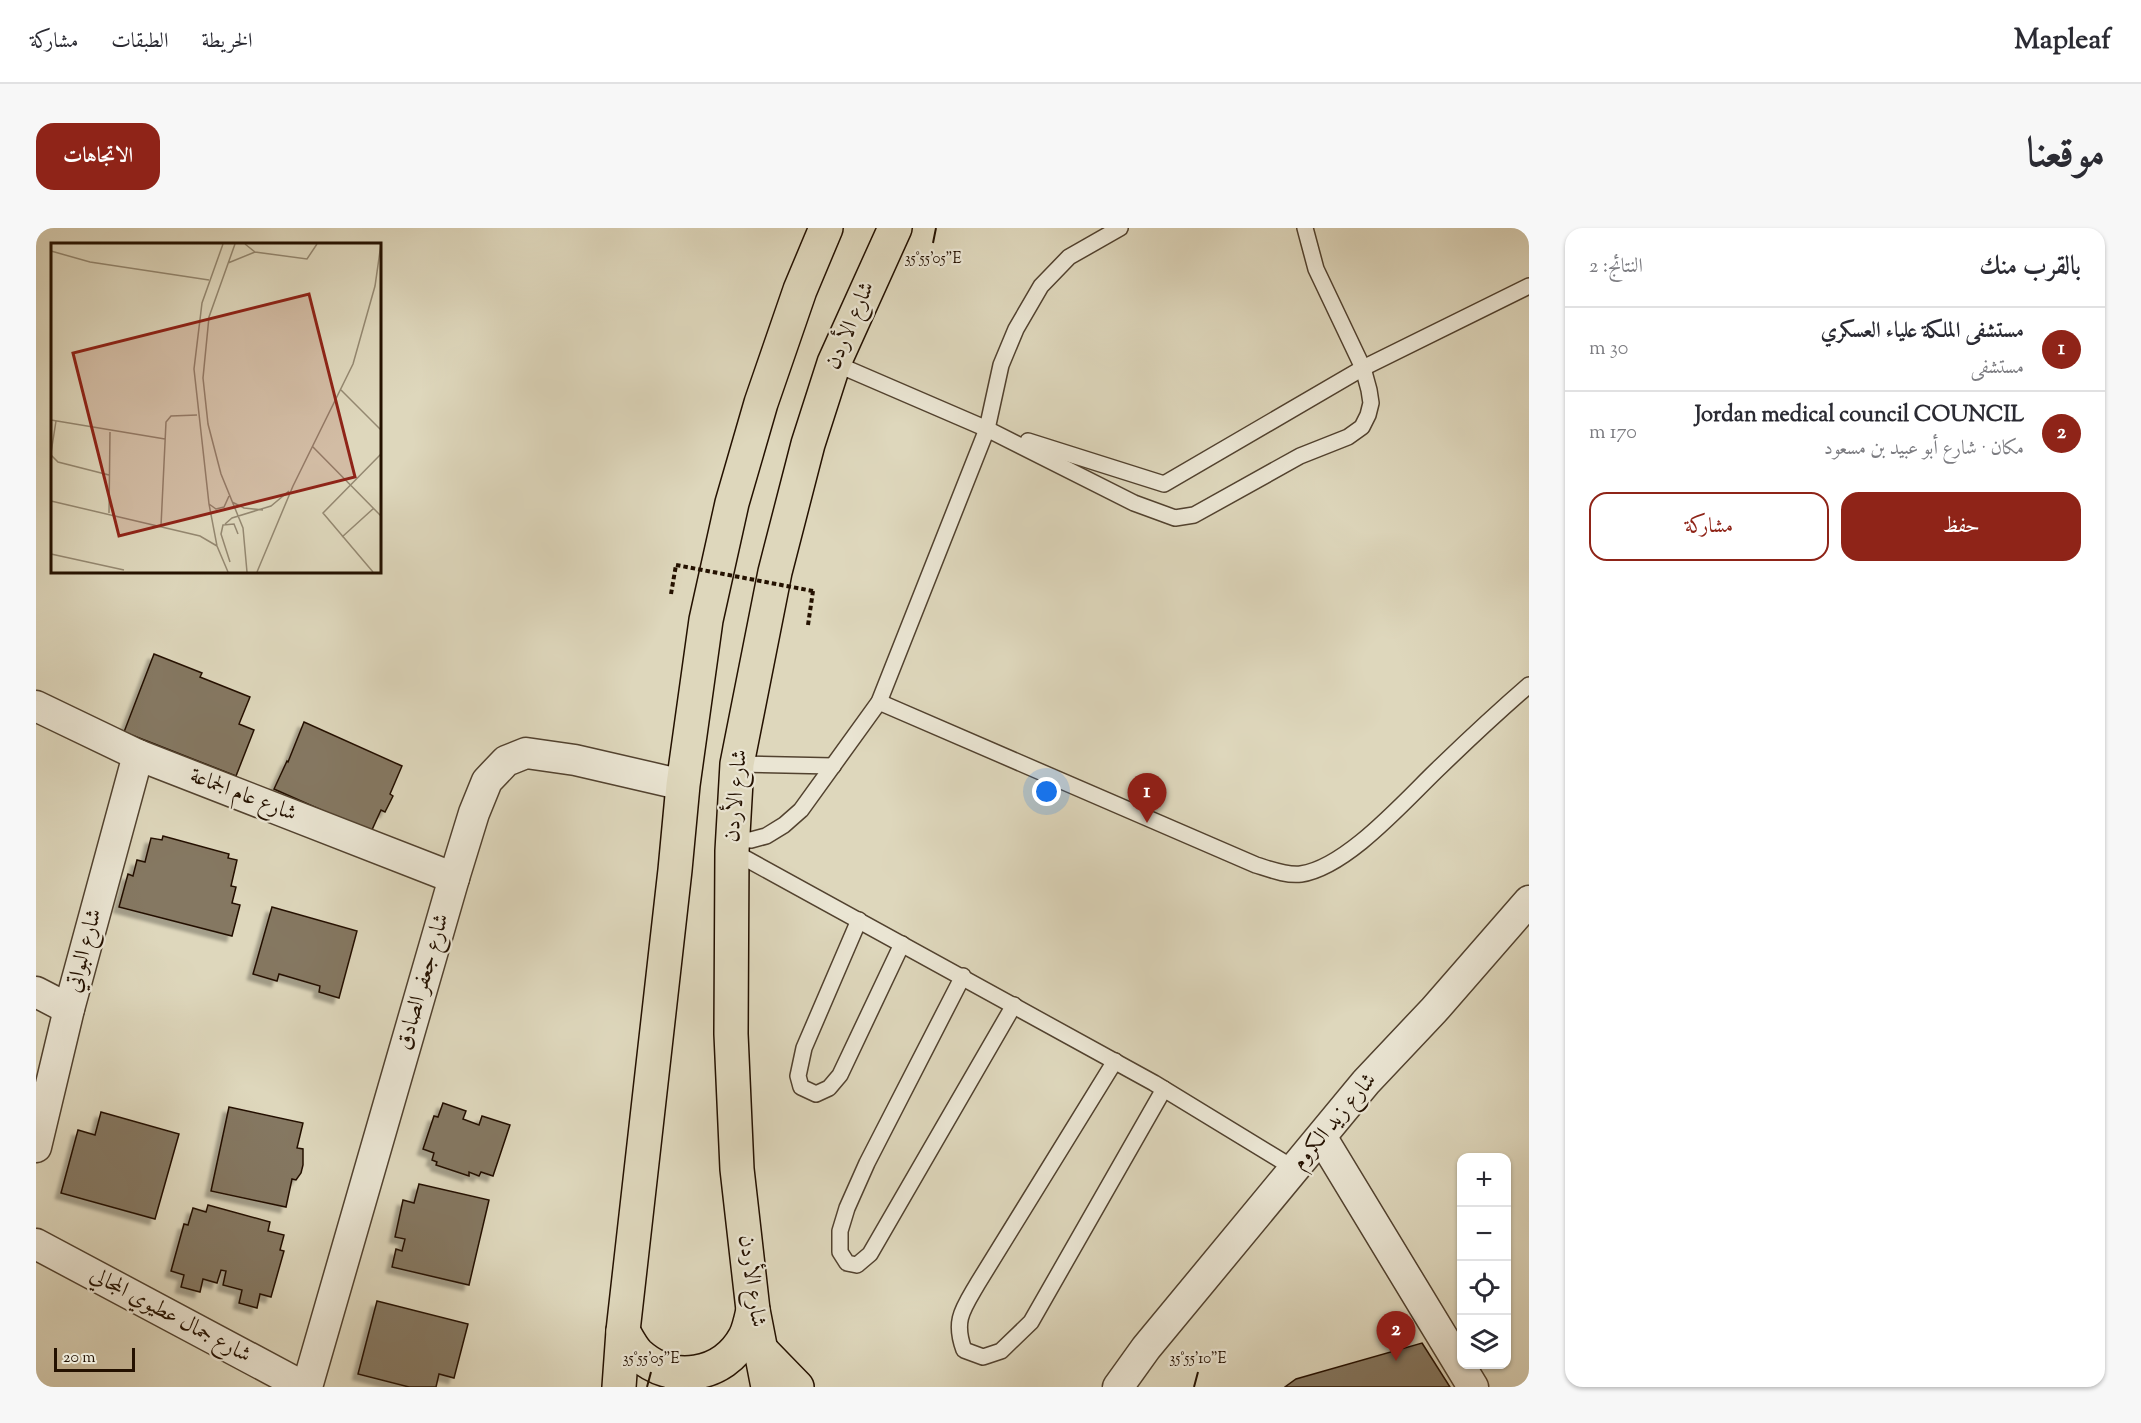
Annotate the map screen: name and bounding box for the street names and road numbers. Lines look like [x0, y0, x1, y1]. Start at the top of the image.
street label: شارع الأردن [816, 276, 884, 375]
street label: شارع الأردن [715, 748, 757, 844]
street label: شارع عام الجماعة [185, 761, 301, 832]
street label: شارع البواتي [58, 906, 112, 996]
street label: شارع جعفر الصادق [389, 910, 459, 1054]
street label: شارع زيد الكروم [1285, 1066, 1386, 1178]
street label: شارع الأردن [729, 1232, 775, 1329]
street label: شارع جمال عطيوي المجالي [84, 1260, 256, 1372]

